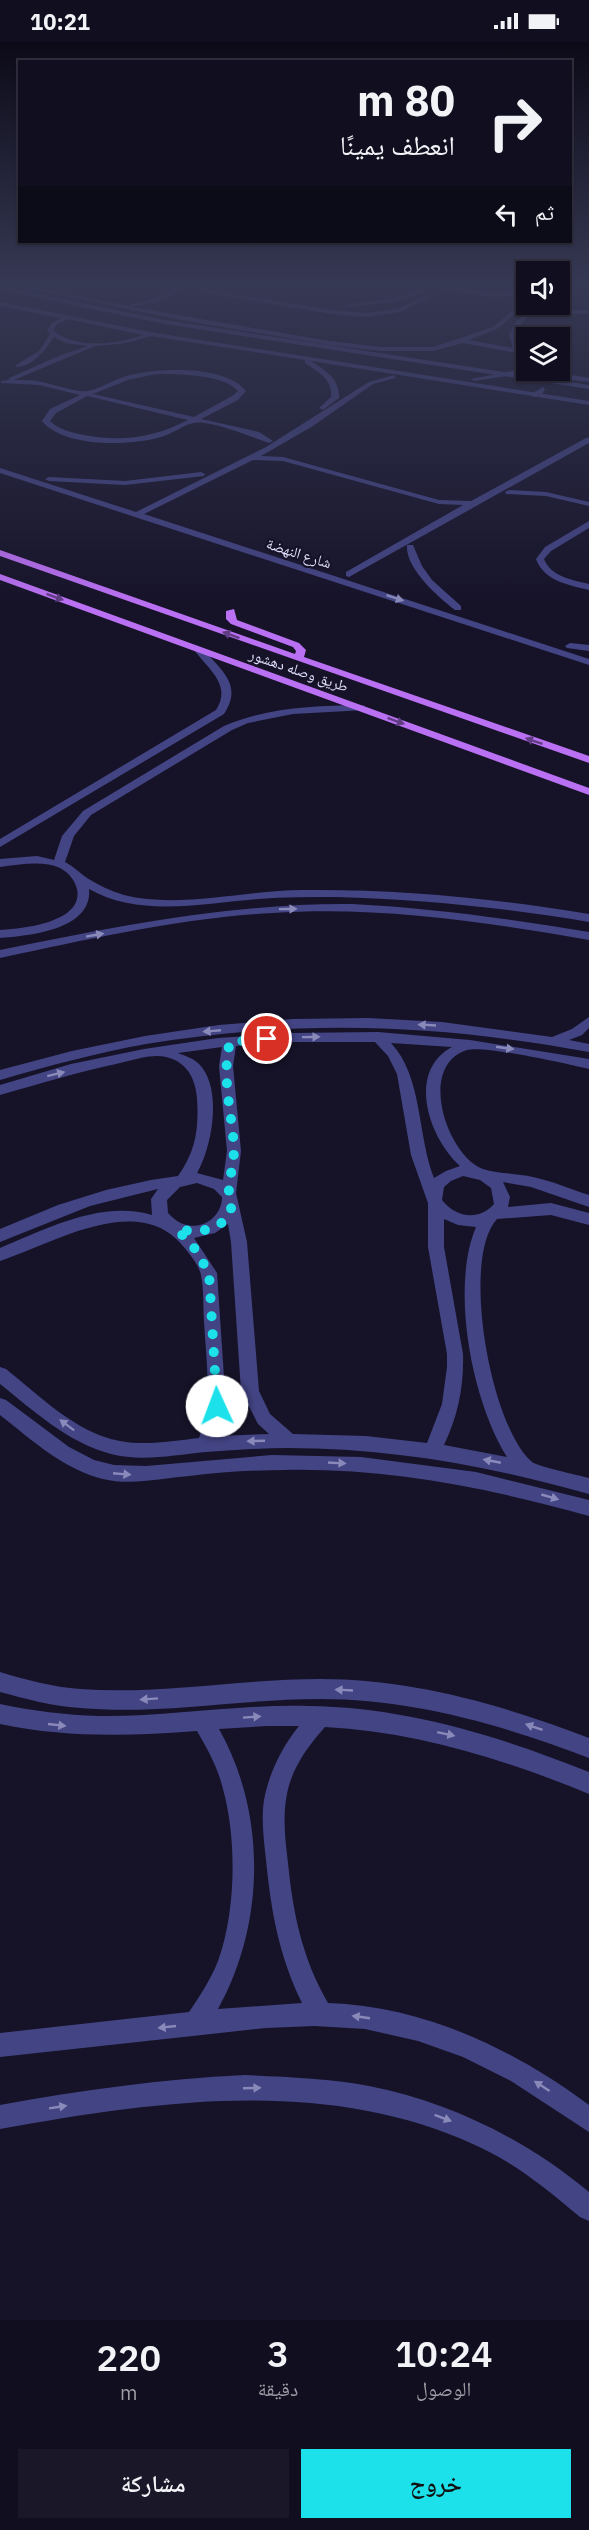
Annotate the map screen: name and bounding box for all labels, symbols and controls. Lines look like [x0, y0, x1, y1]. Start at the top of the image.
text: 10:21 [30, 7, 90, 36]
text: 80 m [357, 73, 455, 128]
icon: right [476, 84, 554, 162]
text: انعطف يمينًا [340, 127, 455, 162]
text: ثم [535, 197, 554, 226]
icon: left [490, 198, 523, 231]
map controls [516, 261, 570, 381]
button: sound [516, 261, 570, 315]
button: layers [516, 327, 570, 381]
street label: شارع النهضة [264, 534, 334, 573]
one-way arrow [46, 593, 64, 602]
one-way arrow [386, 594, 404, 603]
one-way arrow [222, 629, 240, 639]
street label: طريق وصله دهشور [246, 644, 351, 697]
one-way arrow [387, 716, 405, 726]
one-way arrow [525, 735, 543, 745]
one-way arrow [279, 904, 298, 914]
one-way arrow [86, 931, 105, 940]
pin [241, 1013, 292, 1064]
one-way arrow [418, 1021, 437, 1030]
icon: arrive [250, 1022, 283, 1055]
one-way arrow [202, 1026, 221, 1036]
one-way arrow [301, 1032, 320, 1041]
one-way arrow [496, 1043, 515, 1053]
one-way arrow [47, 1068, 65, 1078]
position arrow [185, 1374, 249, 1438]
one-way arrow [60, 1419, 76, 1431]
one-way arrow [247, 1437, 266, 1446]
one-way arrow [482, 1456, 501, 1465]
one-way arrow [328, 1459, 347, 1468]
one-way arrow [112, 1469, 131, 1479]
one-way arrow [541, 1493, 559, 1502]
one-way arrow [334, 1686, 353, 1695]
one-way arrow [140, 1694, 159, 1704]
one-way arrow [242, 1713, 261, 1722]
one-way arrow [48, 1720, 67, 1730]
one-way arrow [525, 1722, 543, 1731]
one-way arrow [436, 1729, 455, 1739]
one-way arrow [351, 2013, 370, 2022]
one-way arrow [157, 2022, 176, 2032]
one-way arrow [534, 2081, 550, 2092]
one-way arrow [242, 2084, 261, 2093]
one-way arrow [48, 2102, 67, 2111]
one-way arrow [434, 2114, 452, 2124]
text: 3 [267, 2330, 289, 2377]
text: 10:24 [395, 2330, 493, 2377]
text: 220 [96, 2334, 161, 2381]
text: دقيقة [258, 2375, 298, 2402]
text: الوصول [416, 2375, 471, 2402]
text: m [120, 2379, 138, 2406]
button: مشاركة [18, 2449, 289, 2518]
button: خروج [301, 2449, 571, 2518]

